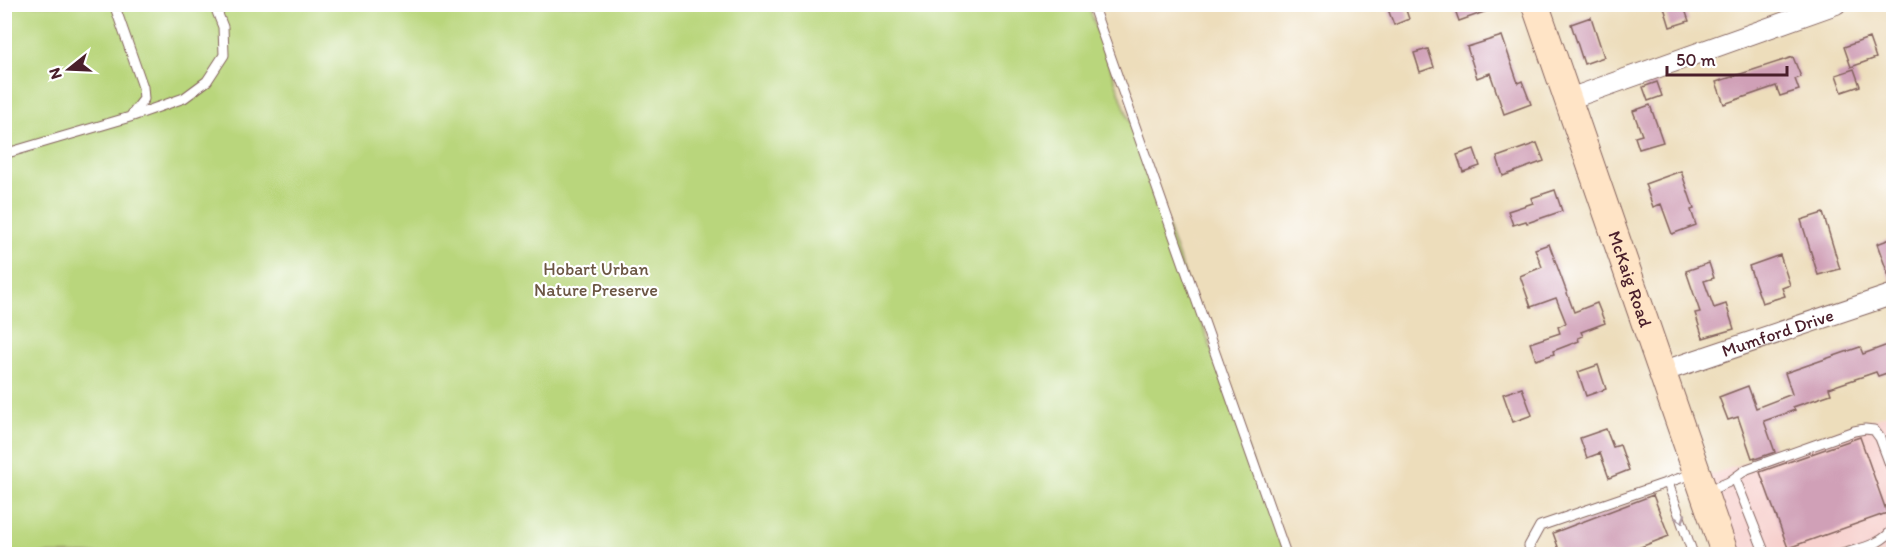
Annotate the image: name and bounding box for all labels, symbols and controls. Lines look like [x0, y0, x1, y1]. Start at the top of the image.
north arrow [39, 39, 99, 99]
scale bar [1667, 39, 1787, 77]
text: 50 m [1676, 49, 1716, 71]
text: N [45, 65, 66, 82]
street label: McKaig Road [1603, 228, 1657, 330]
park label: Hobart Urban Nature Preserve [534, 258, 658, 301]
street label: Mumford Drive [1719, 304, 1836, 362]
one-way arrow [1673, 513, 1686, 523]

